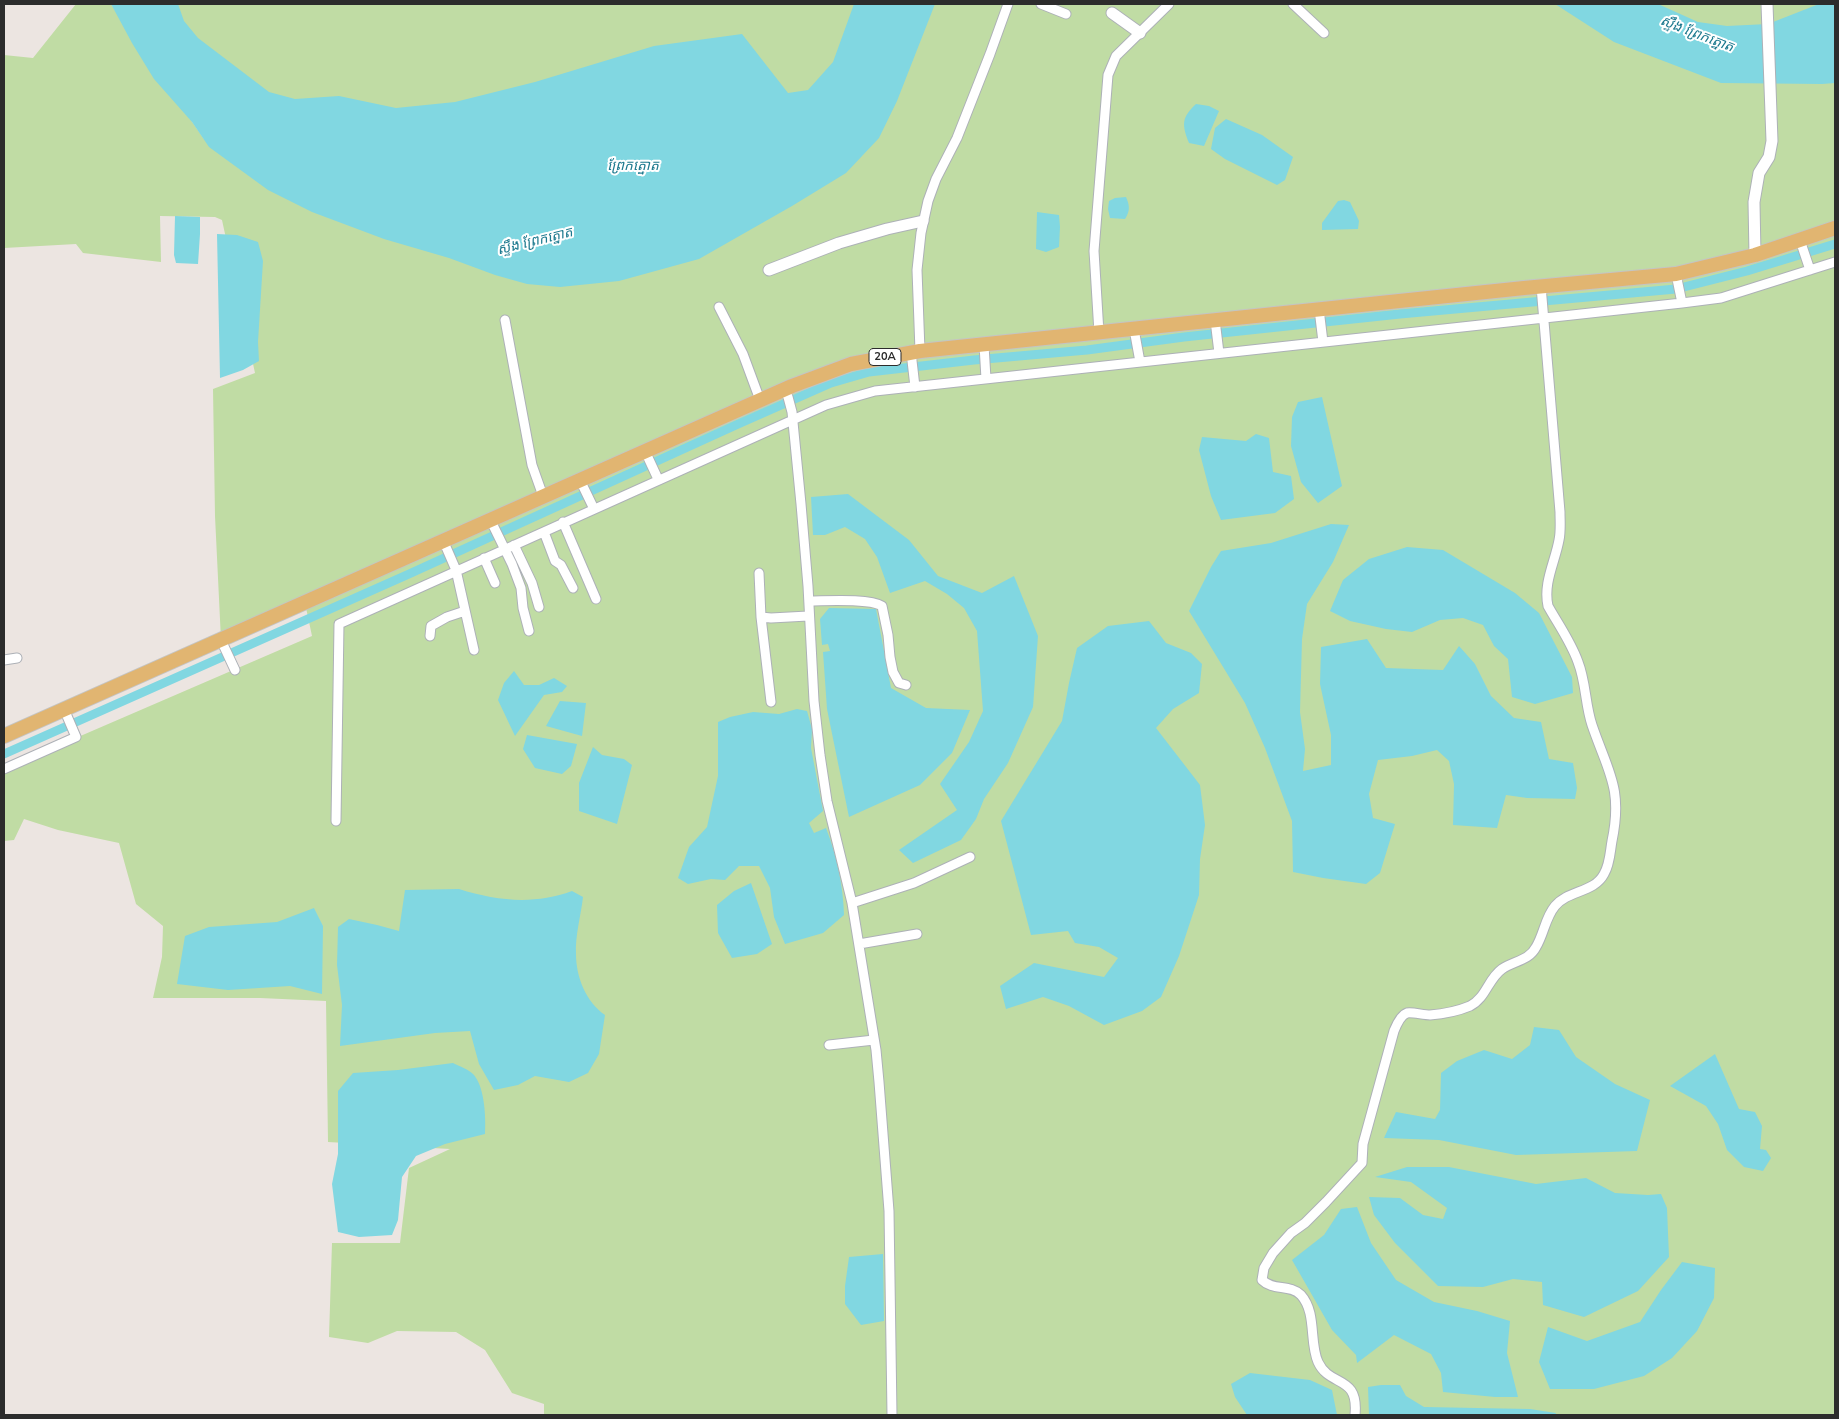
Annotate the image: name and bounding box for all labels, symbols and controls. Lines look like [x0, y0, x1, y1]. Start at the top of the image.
water label: ស្ទឹង ព្រែកត្នោត [1658, 12, 1736, 56]
water label: ព្រែកត្នោត [607, 158, 659, 174]
water label: ស្ទឹង ព្រែកត្នោត [496, 224, 574, 258]
road number: 20A [869, 348, 901, 366]

